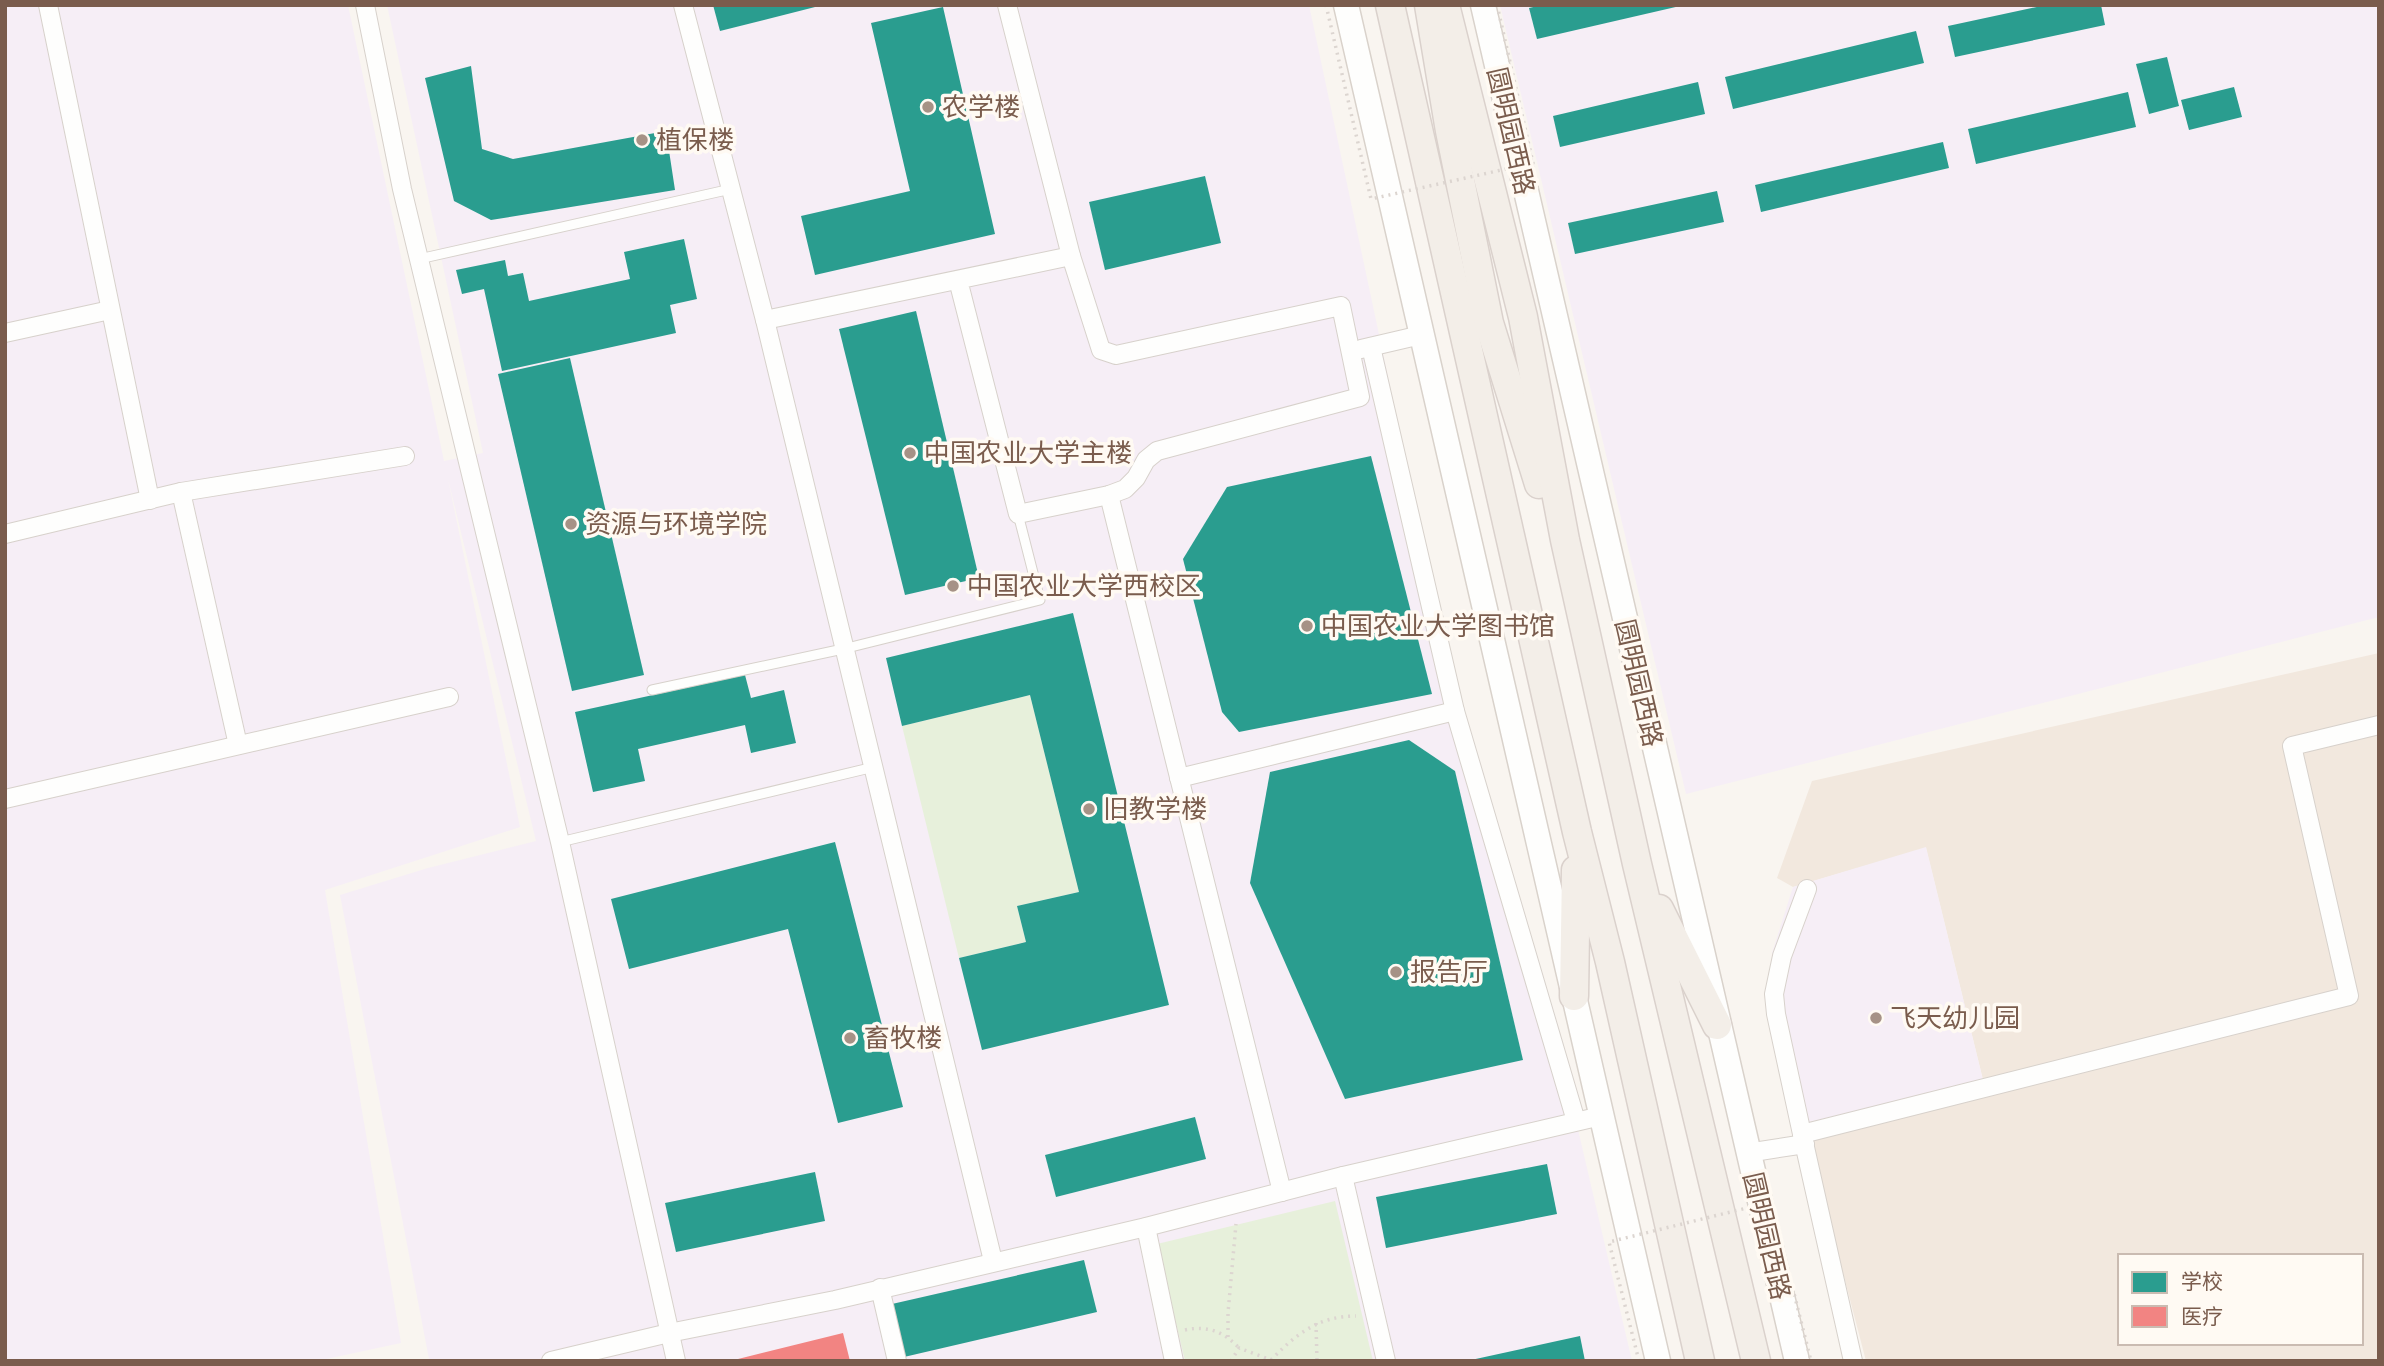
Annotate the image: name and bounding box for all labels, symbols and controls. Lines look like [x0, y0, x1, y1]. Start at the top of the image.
street label: 圆明园西路 [1481, 64, 1542, 198]
place label: 农学楼 [942, 90, 1020, 123]
marker: 农学楼 [920, 99, 936, 115]
place label: 植保楼 [656, 123, 734, 156]
marker: 植保楼 [634, 132, 650, 148]
place label: 中国农业大学主楼 [924, 436, 1132, 469]
marker: 中国农业大学主楼 [902, 445, 918, 461]
place label: 资源与环境学院 [585, 507, 767, 540]
marker: 资源与环境学院 [563, 516, 579, 532]
place label: 中国农业大学西校区 [967, 569, 1201, 602]
marker: 中国农业大学西校区 [945, 578, 961, 594]
place label: 中国农业大学图书馆 [1321, 609, 1555, 642]
street label: 圆明园西路 [1609, 616, 1670, 750]
marker: 中国农业大学图书馆 [1299, 618, 1315, 634]
place label: 旧教学楼 [1103, 792, 1207, 825]
marker: 旧教学楼 [1081, 801, 1097, 817]
place label: 报告厅 [1410, 955, 1488, 988]
marker: 报告厅 [1388, 964, 1404, 980]
place label: 飞天幼儿园 [1890, 1001, 2020, 1034]
marker: 飞天幼儿园 [1868, 1010, 1884, 1026]
place label: 畜牧楼 [864, 1021, 942, 1054]
marker: 畜牧楼 [842, 1030, 858, 1046]
street label: 圆明园西路 [1737, 1169, 1798, 1303]
legend [2118, 1254, 2363, 1345]
text: 学校 [2181, 1268, 2223, 1295]
text: 医疗 [2181, 1303, 2223, 1330]

